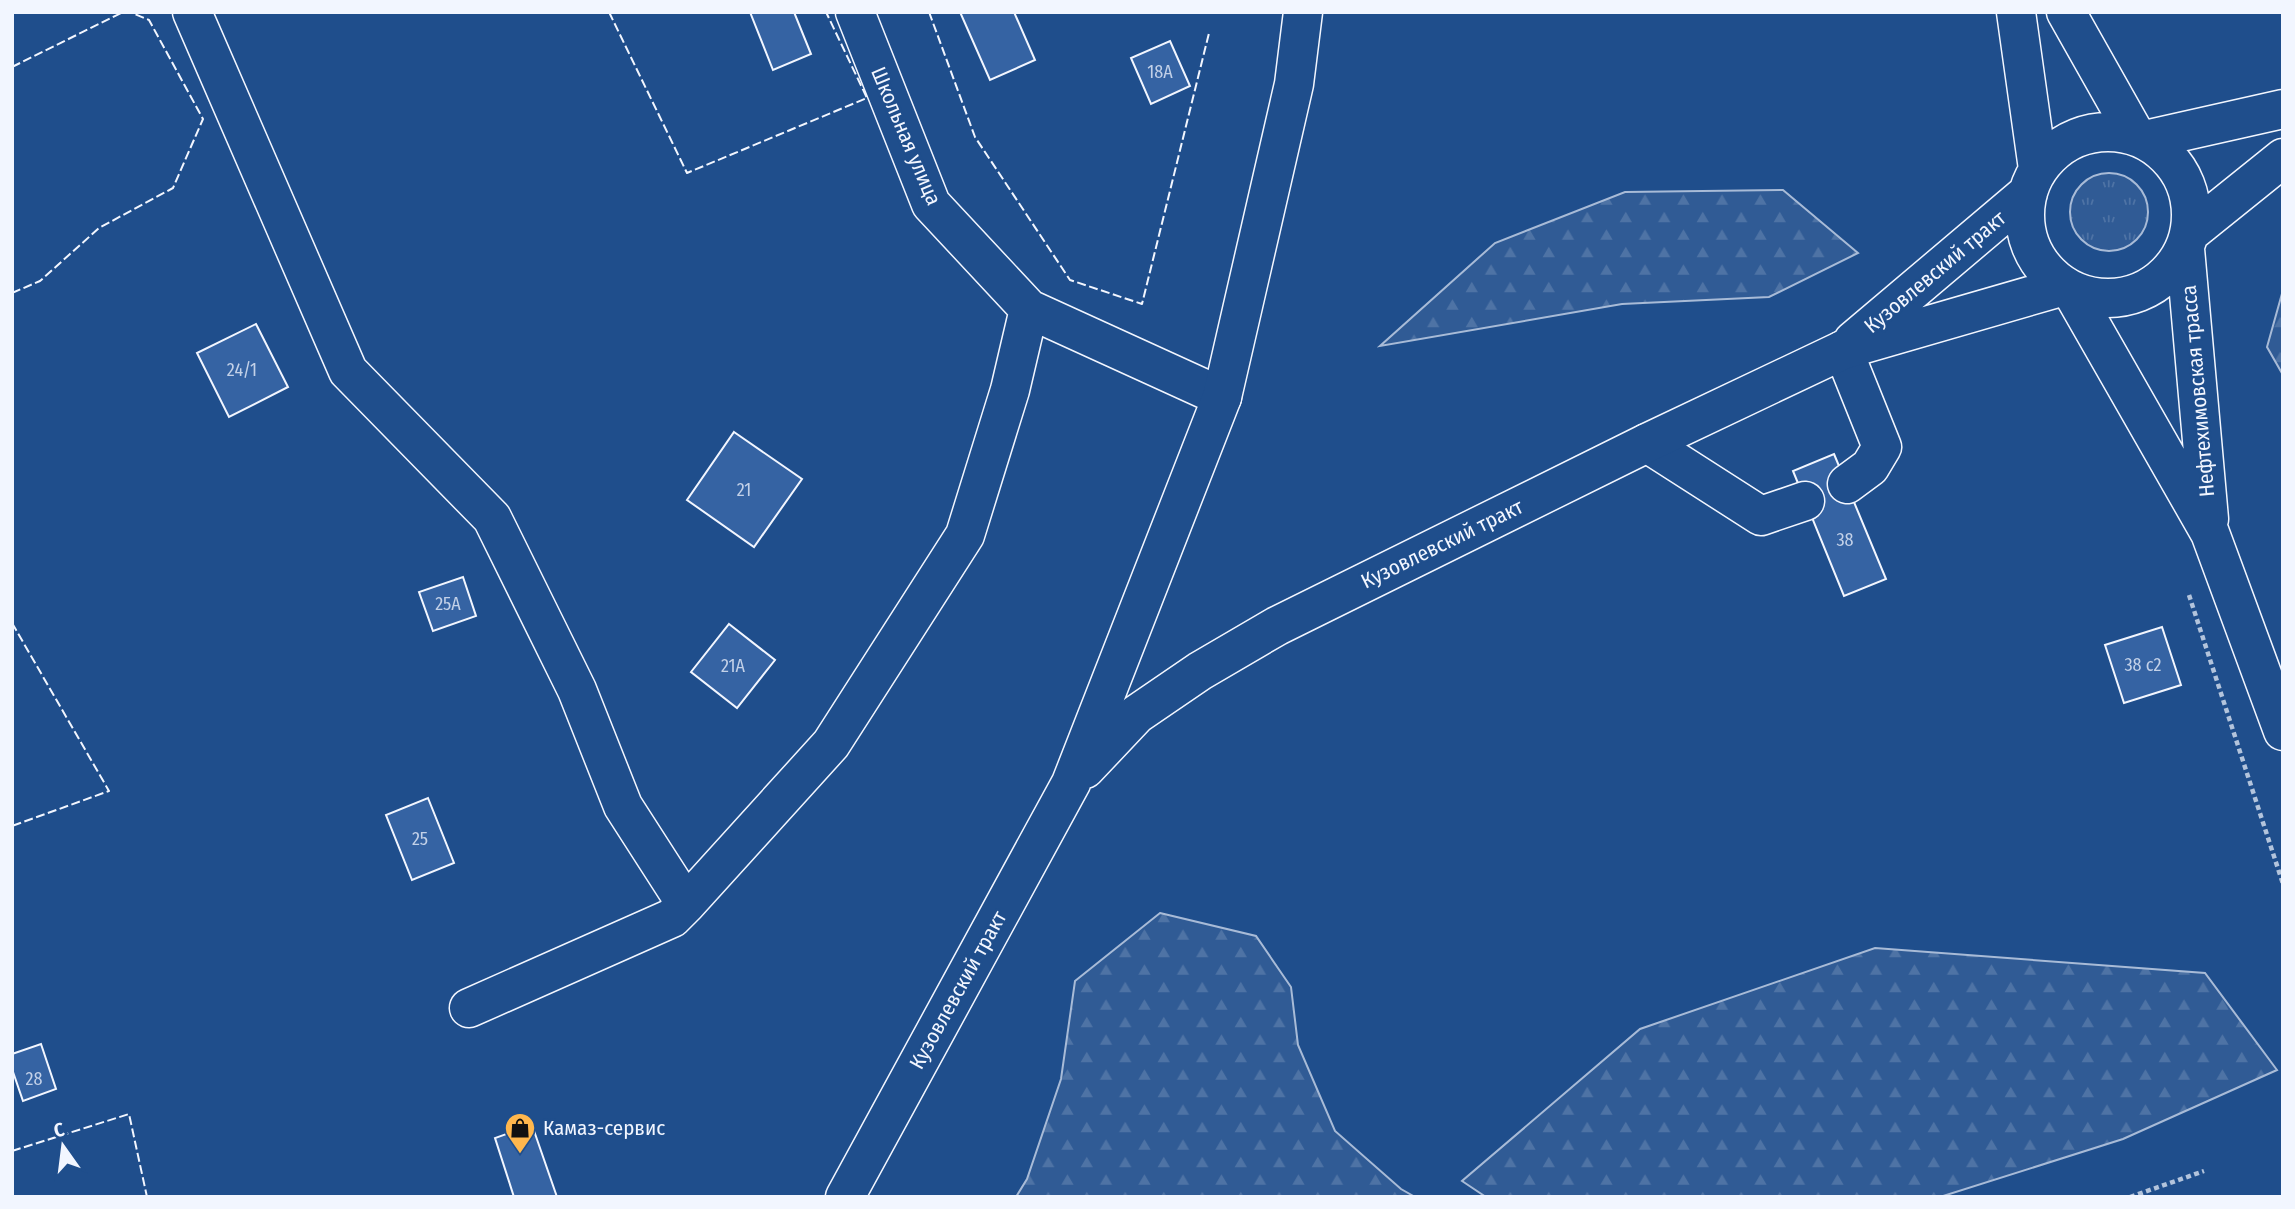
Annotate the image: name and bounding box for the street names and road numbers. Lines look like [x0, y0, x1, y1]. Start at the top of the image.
street label: Школьная улица [865, 63, 947, 209]
street label: Кузовлевский тракт [1859, 205, 2012, 339]
street label: Нефтехимовская трасса [2176, 284, 2220, 498]
street label: Кузовлевский тракт [1357, 493, 1528, 594]
street label: Кузовлевский тракт [904, 906, 1013, 1074]

